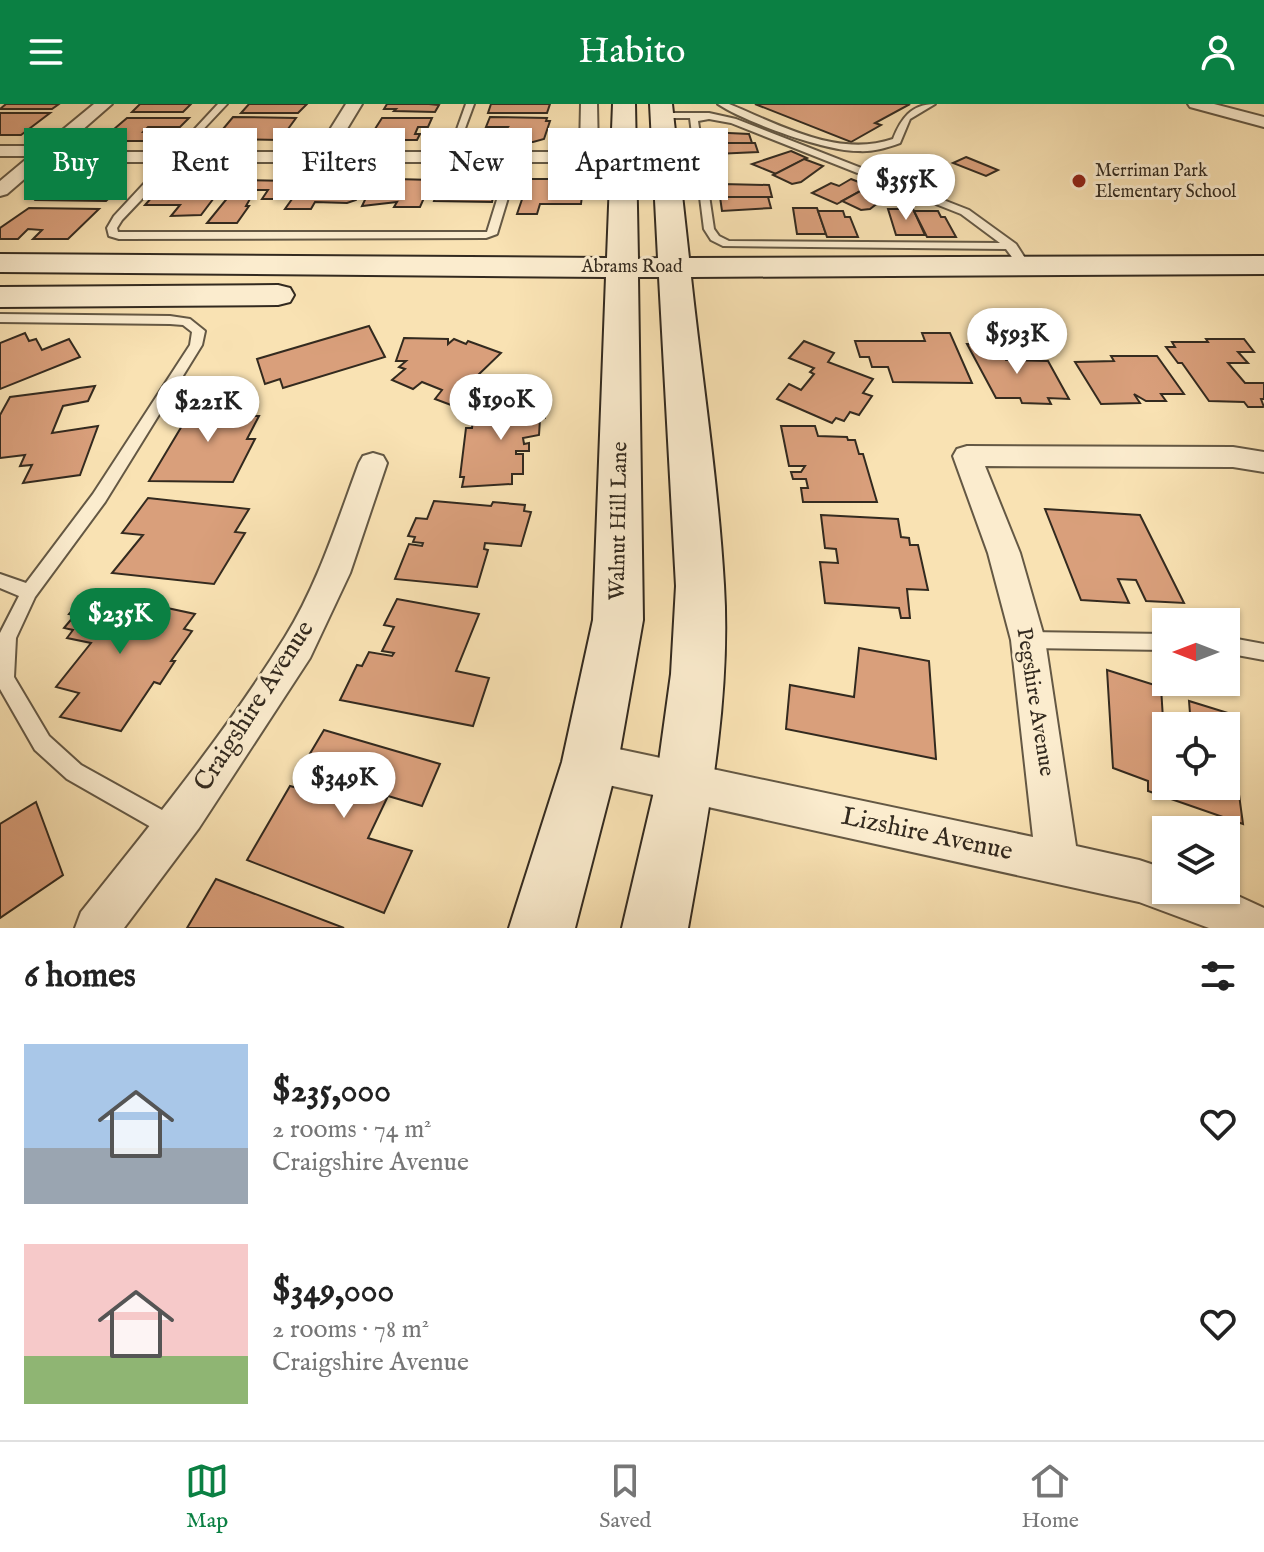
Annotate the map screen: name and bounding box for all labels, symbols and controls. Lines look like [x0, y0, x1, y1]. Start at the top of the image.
text: Habito [579, 29, 685, 75]
icon: menu [24, 30, 68, 74]
icon: person [1196, 30, 1240, 74]
chip: Buy [24, 128, 127, 200]
chip: Rent [143, 128, 257, 200]
chip: Filters [273, 128, 405, 200]
chip: New [421, 128, 532, 200]
chip: Apartment [548, 128, 728, 200]
pin: $355K [850, 154, 962, 222]
place label: Merriman Park Elementary School [1095, 160, 1236, 204]
text: $355K [875, 163, 937, 196]
marker: Merriman Park Elementary School [1070, 172, 1088, 190]
street label: Abrams Road [581, 256, 683, 279]
pin: $593K [961, 308, 1073, 376]
text: $593K [985, 317, 1049, 350]
pin: $190K [445, 374, 557, 442]
pin: $221K [152, 376, 264, 444]
text: $190K [467, 383, 535, 416]
text: $221K [174, 385, 242, 418]
street label: Walnut Hill Lane [604, 441, 634, 601]
pin: $235K [64, 588, 176, 656]
text: $235K [88, 597, 152, 630]
north arrow [1152, 608, 1240, 696]
map controls [1152, 608, 1240, 904]
street label: Craigshire Avenue [187, 614, 321, 798]
street label: Pegshire Avenue [1009, 626, 1061, 778]
button: locate [1152, 712, 1240, 800]
pin: $349K [288, 752, 400, 820]
text: $349K [310, 761, 378, 794]
street label: Lizshire Avenue [838, 800, 1016, 868]
button: layers [1152, 816, 1240, 904]
icon: filters [1196, 954, 1240, 998]
text: 6 homes [24, 955, 136, 998]
text: $235,000 [272, 1070, 391, 1113]
icon: home [88, 1076, 184, 1172]
icon: heart [1196, 1102, 1240, 1146]
text: 2 rooms · 74 m² [272, 1113, 432, 1146]
text: Craigshire Avenue [272, 1146, 469, 1179]
text: $349,000 [272, 1270, 394, 1313]
icon: home [88, 1276, 184, 1372]
icon: heart [1196, 1302, 1240, 1346]
text: 2 rooms · 78 m² [272, 1313, 429, 1346]
text: Craigshire Avenue [272, 1346, 469, 1379]
tab: Map [185, 1459, 229, 1535]
tab: Saved [599, 1459, 651, 1535]
tab: Home [1021, 1459, 1079, 1535]

